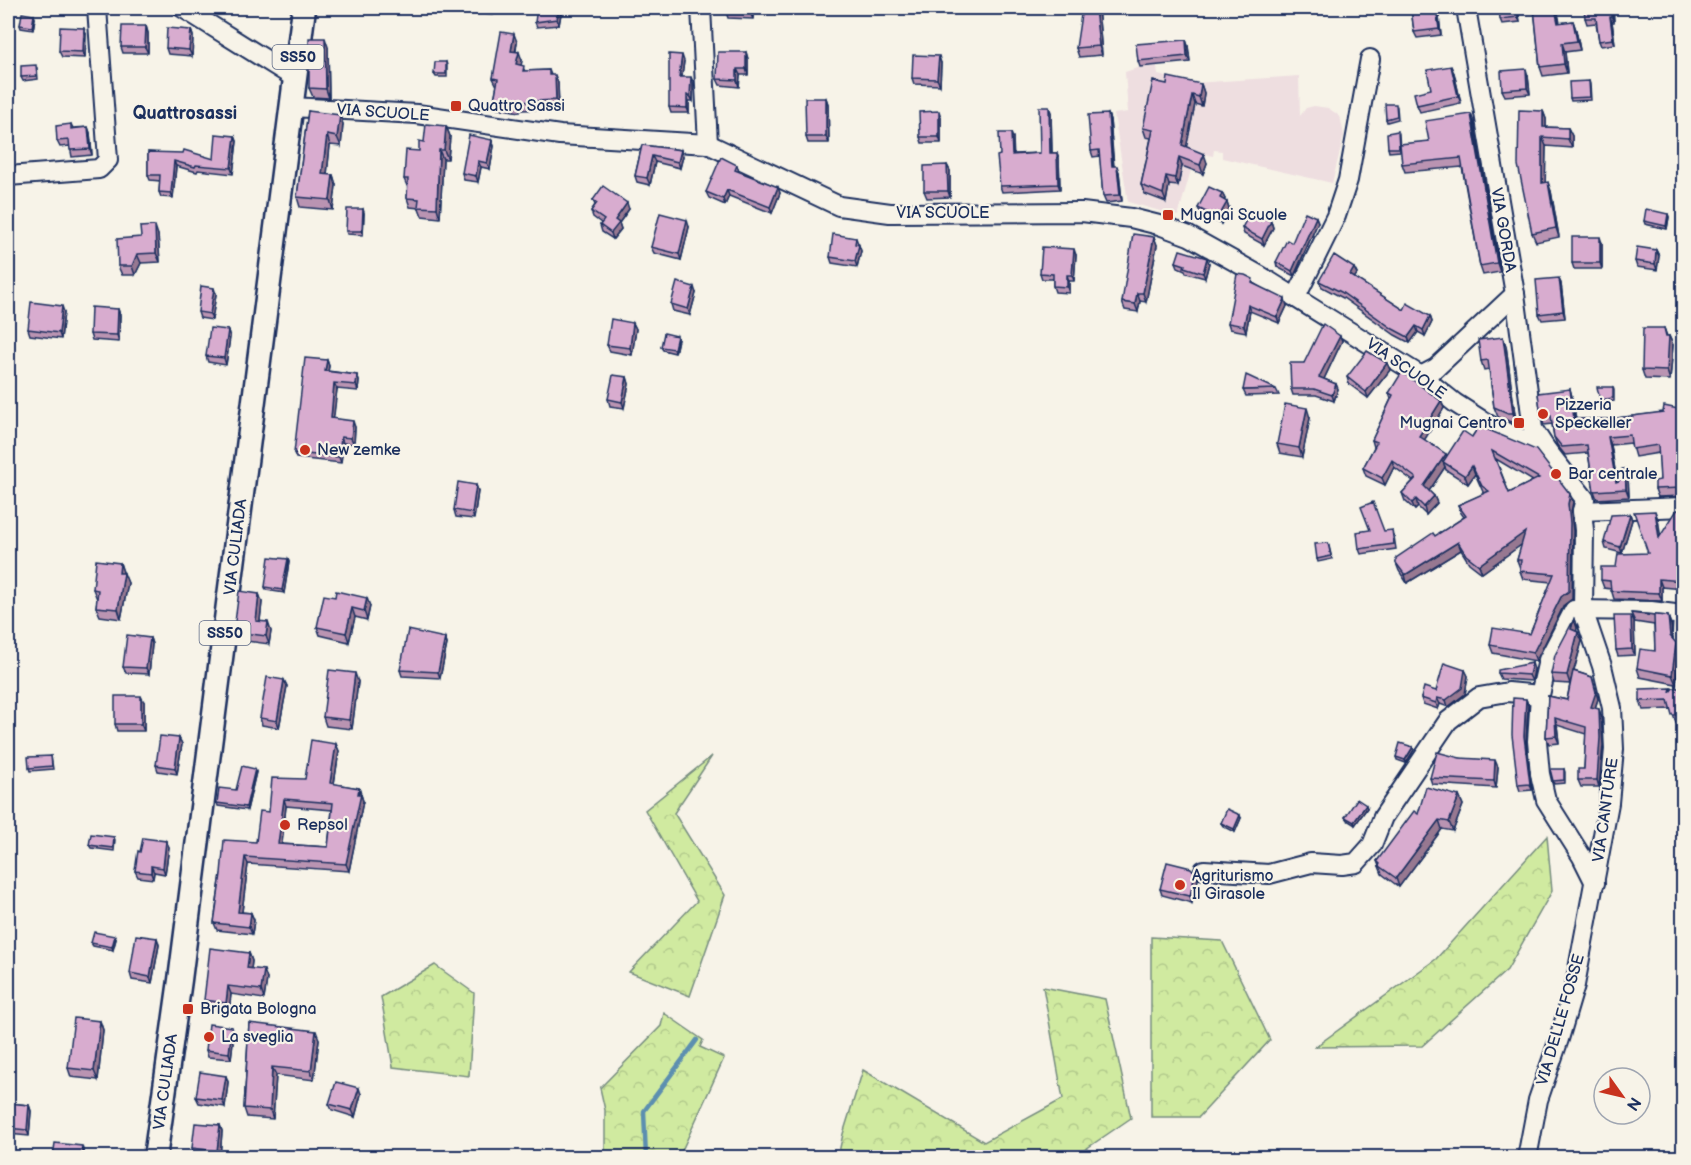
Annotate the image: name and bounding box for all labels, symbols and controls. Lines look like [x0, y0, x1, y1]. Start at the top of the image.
road number: SS50 [272, 45, 324, 69]
place label: Quattro Sassi [468, 97, 565, 116]
marker: Quattro Sassi [449, 99, 463, 113]
street label: VIA SCUOLE [336, 100, 430, 126]
district label: Quattrosassi [133, 103, 237, 124]
street label: VIA GORDA [1486, 186, 1520, 274]
street label: VIA SCUOLE [896, 204, 990, 223]
place label: Mugnai Scuole [1180, 206, 1287, 225]
marker: Mugnai Scuole [1161, 208, 1175, 222]
street label: VIA SCUOLE [1362, 334, 1450, 404]
place label: Pizzeria Speckeller [1555, 396, 1632, 433]
marker: Pizzeria Speckeller [1536, 407, 1550, 421]
place label: Mugnai Centro [1400, 414, 1507, 433]
marker: Mugnai Centro [1512, 416, 1526, 430]
place label: New zemke [317, 441, 401, 460]
marker: New zemke [298, 443, 312, 457]
place label: Bar centrale [1568, 465, 1658, 484]
marker: Bar centrale [1549, 467, 1563, 481]
street label: VIA CULIADA [221, 498, 251, 596]
road number: SS50 [200, 621, 250, 645]
street label: VIA CANTURE [1589, 756, 1623, 864]
place label: Repsol [297, 816, 348, 835]
marker: Repsol [278, 818, 292, 832]
place label: Agriturismo Il Girasole [1192, 867, 1274, 904]
marker: Agriturismo Il Girasole [1173, 878, 1187, 892]
street label: VIA DELLE FOSSE [1533, 952, 1589, 1088]
place label: Brigata Bologna [200, 1000, 317, 1019]
marker: Brigata Bologna [181, 1002, 195, 1016]
place label: La sveglia [221, 1028, 294, 1047]
marker: La sveglia [202, 1030, 216, 1044]
street label: VIA CULIADA [150, 1032, 182, 1131]
north arrow [1592, 1066, 1652, 1126]
text: N [1622, 1093, 1644, 1114]

